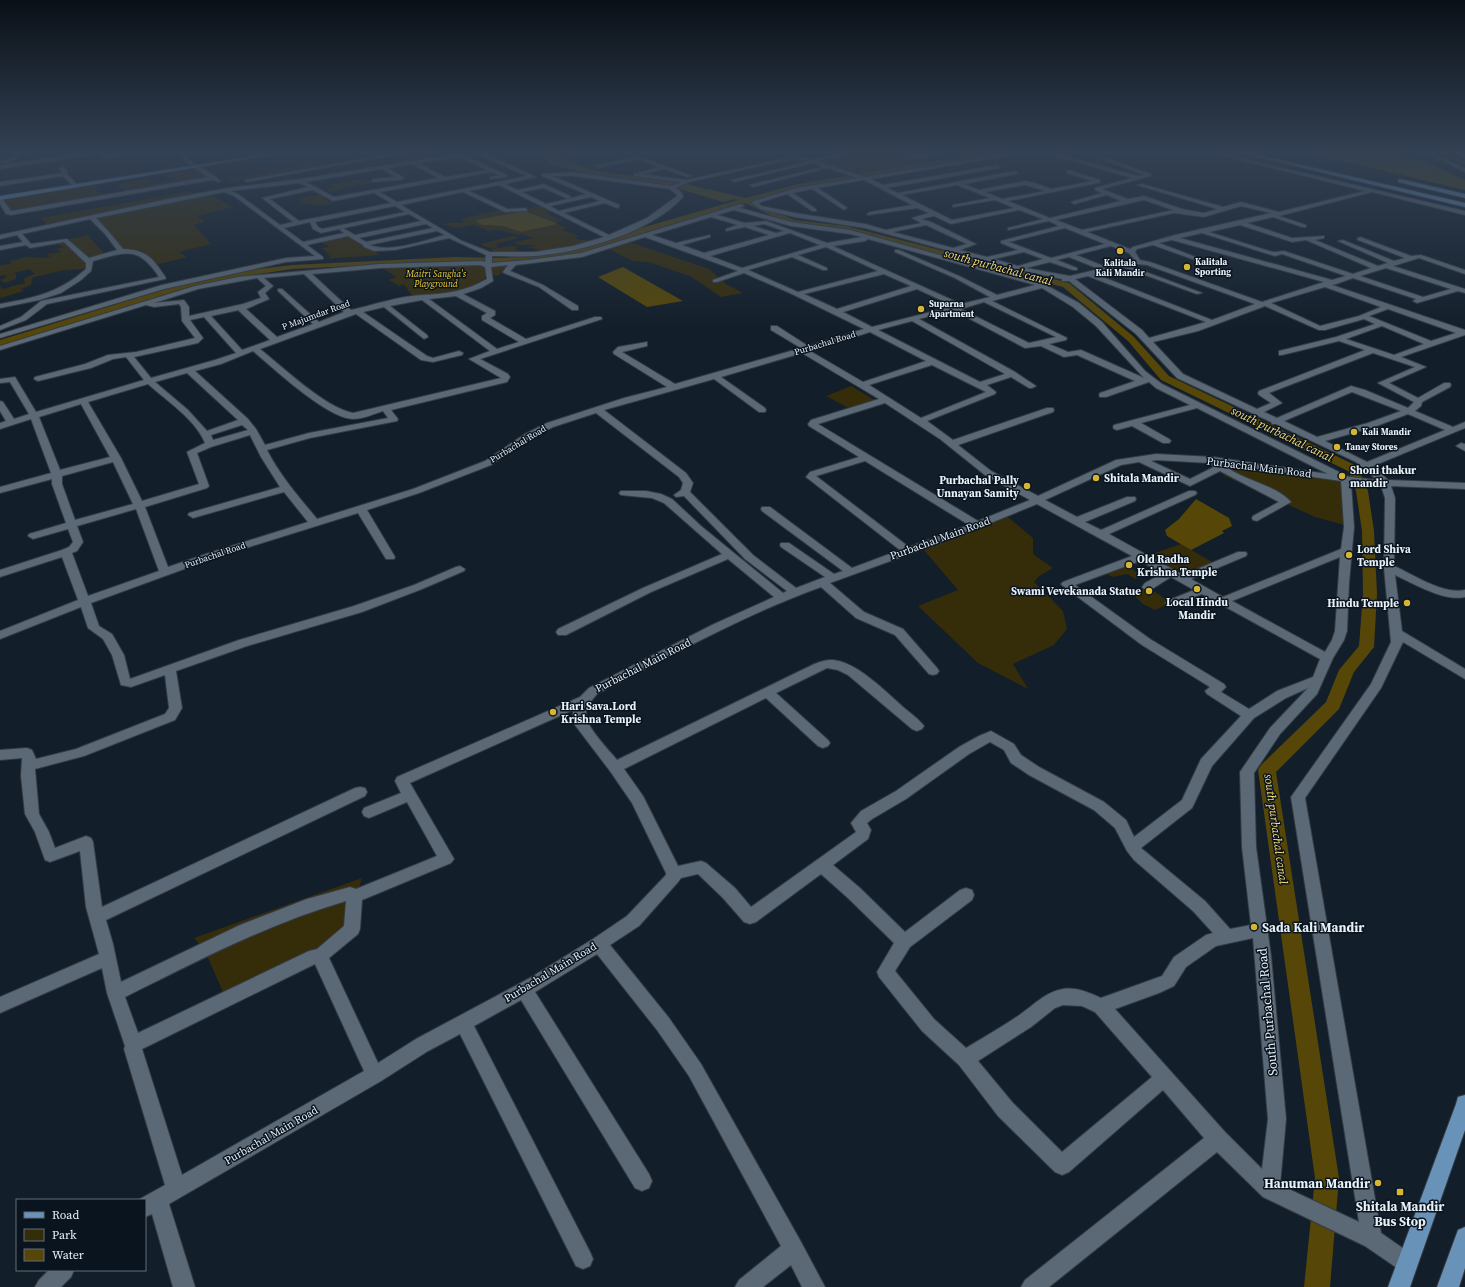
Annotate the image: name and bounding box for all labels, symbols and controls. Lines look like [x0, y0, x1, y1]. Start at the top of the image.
water label: south purbachal canal [942, 245, 1054, 289]
marker: Kalitala Kali Mandir [1115, 246, 1125, 256]
place label: Kalitala Sporting [1195, 256, 1231, 278]
place label: Kalitala Kali Mandir [1095, 257, 1145, 279]
marker: Kalitala Sporting [1182, 262, 1192, 272]
park label: Maitri Sangha's Playground [405, 268, 467, 290]
street label: P Majumdar Road [280, 297, 352, 333]
place label: Suparna Apartment [929, 298, 975, 320]
marker: Suparna Apartment [916, 304, 926, 314]
street label: Purbachal Road [793, 328, 857, 358]
water label: south purbachal canal [1229, 402, 1336, 466]
street label: Purbachal Road [488, 423, 548, 465]
place label: Kali Mandir [1362, 426, 1412, 438]
marker: Kali Mandir [1349, 427, 1359, 437]
place label: Tanay Stores [1345, 441, 1398, 453]
marker: Tanay Stores [1332, 442, 1342, 452]
street label: Purbachal Main Road [1206, 454, 1313, 481]
place label: Shoni thakur mandir [1350, 463, 1417, 491]
place label: Shitala Mandir [1104, 471, 1180, 486]
marker: Shoni thakur mandir [1337, 471, 1347, 481]
place label: Purbachal Pally Unnayan Samity [937, 473, 1019, 501]
marker: Shitala Mandir [1091, 473, 1101, 483]
marker: Purbachal Pally Unnayan Samity [1022, 481, 1032, 491]
street label: Purbachal Main Road [888, 513, 993, 564]
street label: Purbachal Road [183, 539, 247, 571]
place label: Lord Shiva Temple [1357, 542, 1411, 570]
marker: Lord Shiva Temple [1344, 550, 1354, 560]
place label: Old Radha Krishna Temple [1137, 552, 1218, 580]
marker: Old Radha Krishna Temple [1124, 560, 1134, 570]
place label: Swami Vevekanada Statue [1011, 584, 1141, 599]
marker: Local Hindu Mandir [1192, 584, 1202, 594]
marker: Swami Vevekanada Statue [1144, 586, 1154, 596]
place label: Local Hindu Mandir [1166, 595, 1228, 623]
place label: Hindu Temple [1327, 596, 1399, 611]
marker: Hindu Temple [1402, 598, 1412, 608]
street label: Purbachal Main Road [593, 634, 694, 696]
place label: Hari Sava.Lord Krishna Temple [561, 699, 642, 727]
marker: Hari Sava.Lord Krishna Temple [548, 707, 558, 717]
water label: south purbachal canal [1260, 773, 1292, 886]
place label: Sada Kali Mandir [1262, 919, 1365, 936]
marker: Sada Kali Mandir [1249, 922, 1259, 932]
street label: Purbachal Main Road [501, 938, 600, 1006]
street label: South Purbachal Road [1253, 947, 1282, 1076]
street label: Purbachal Main Road [222, 1102, 321, 1168]
place label: Hanuman Mandir [1264, 1175, 1371, 1192]
marker: Hanuman Mandir [1373, 1178, 1383, 1188]
marker: Shitala Mandir Bus Stop [1395, 1187, 1405, 1197]
place label: Shitala Mandir Bus Stop [1356, 1198, 1445, 1230]
legend [16, 1199, 146, 1271]
text: Road [52, 1207, 79, 1223]
text: Park [52, 1227, 77, 1243]
text: Water [52, 1247, 84, 1263]

